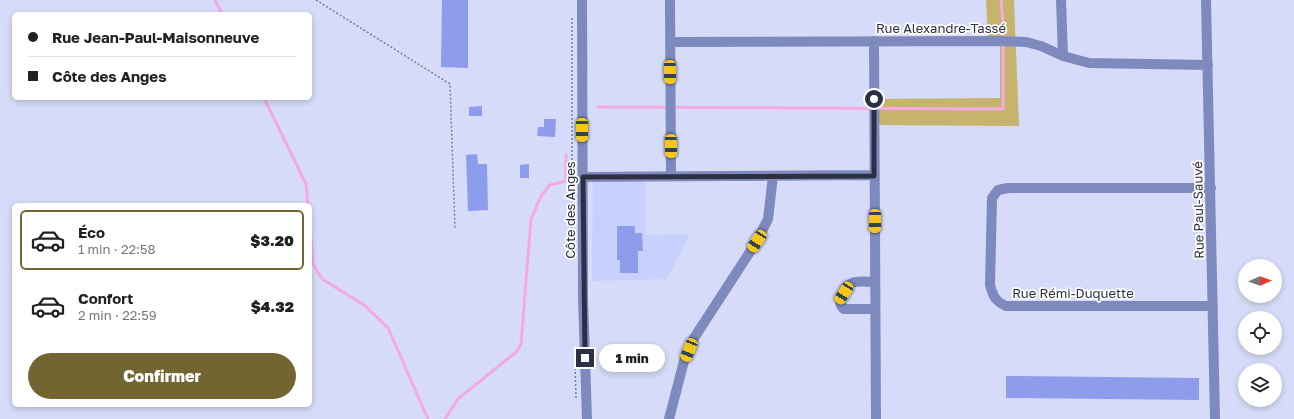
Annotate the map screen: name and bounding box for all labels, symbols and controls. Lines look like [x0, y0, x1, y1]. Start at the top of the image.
street label: Rue Alexandre-Tassé [876, 20, 1006, 36]
text: Rue Jean-Paul-Maisonneuve [52, 28, 259, 46]
car [664, 60, 676, 84]
text: Côte des Anges [52, 67, 167, 85]
route start [865, 90, 883, 108]
car [576, 118, 588, 142]
car [665, 134, 677, 158]
street label: Côte des Anges [562, 161, 578, 259]
street label: Rue Paul-Sauvé [1189, 161, 1207, 259]
car [869, 209, 881, 233]
icon: car [30, 222, 66, 258]
text: Éco [78, 223, 105, 241]
car [745, 228, 769, 254]
text: $3.20 [250, 231, 294, 249]
text: 1 min · 22:58 [78, 241, 155, 257]
north arrow [1238, 259, 1282, 303]
map controls [1238, 259, 1282, 407]
car [833, 280, 855, 306]
street label: Rue Rémi-Duquette [1012, 285, 1134, 301]
icon: car [30, 288, 66, 324]
text: Confort [78, 289, 133, 307]
text: $4.32 [251, 297, 294, 315]
text: 2 min · 22:59 [78, 307, 157, 323]
button: locate [1238, 311, 1282, 355]
car [679, 337, 699, 363]
callout: 1 min [599, 344, 665, 372]
route end [576, 349, 594, 367]
text: 1 min [615, 350, 649, 366]
button: Confirmer [28, 353, 296, 399]
button: layers [1238, 363, 1282, 407]

